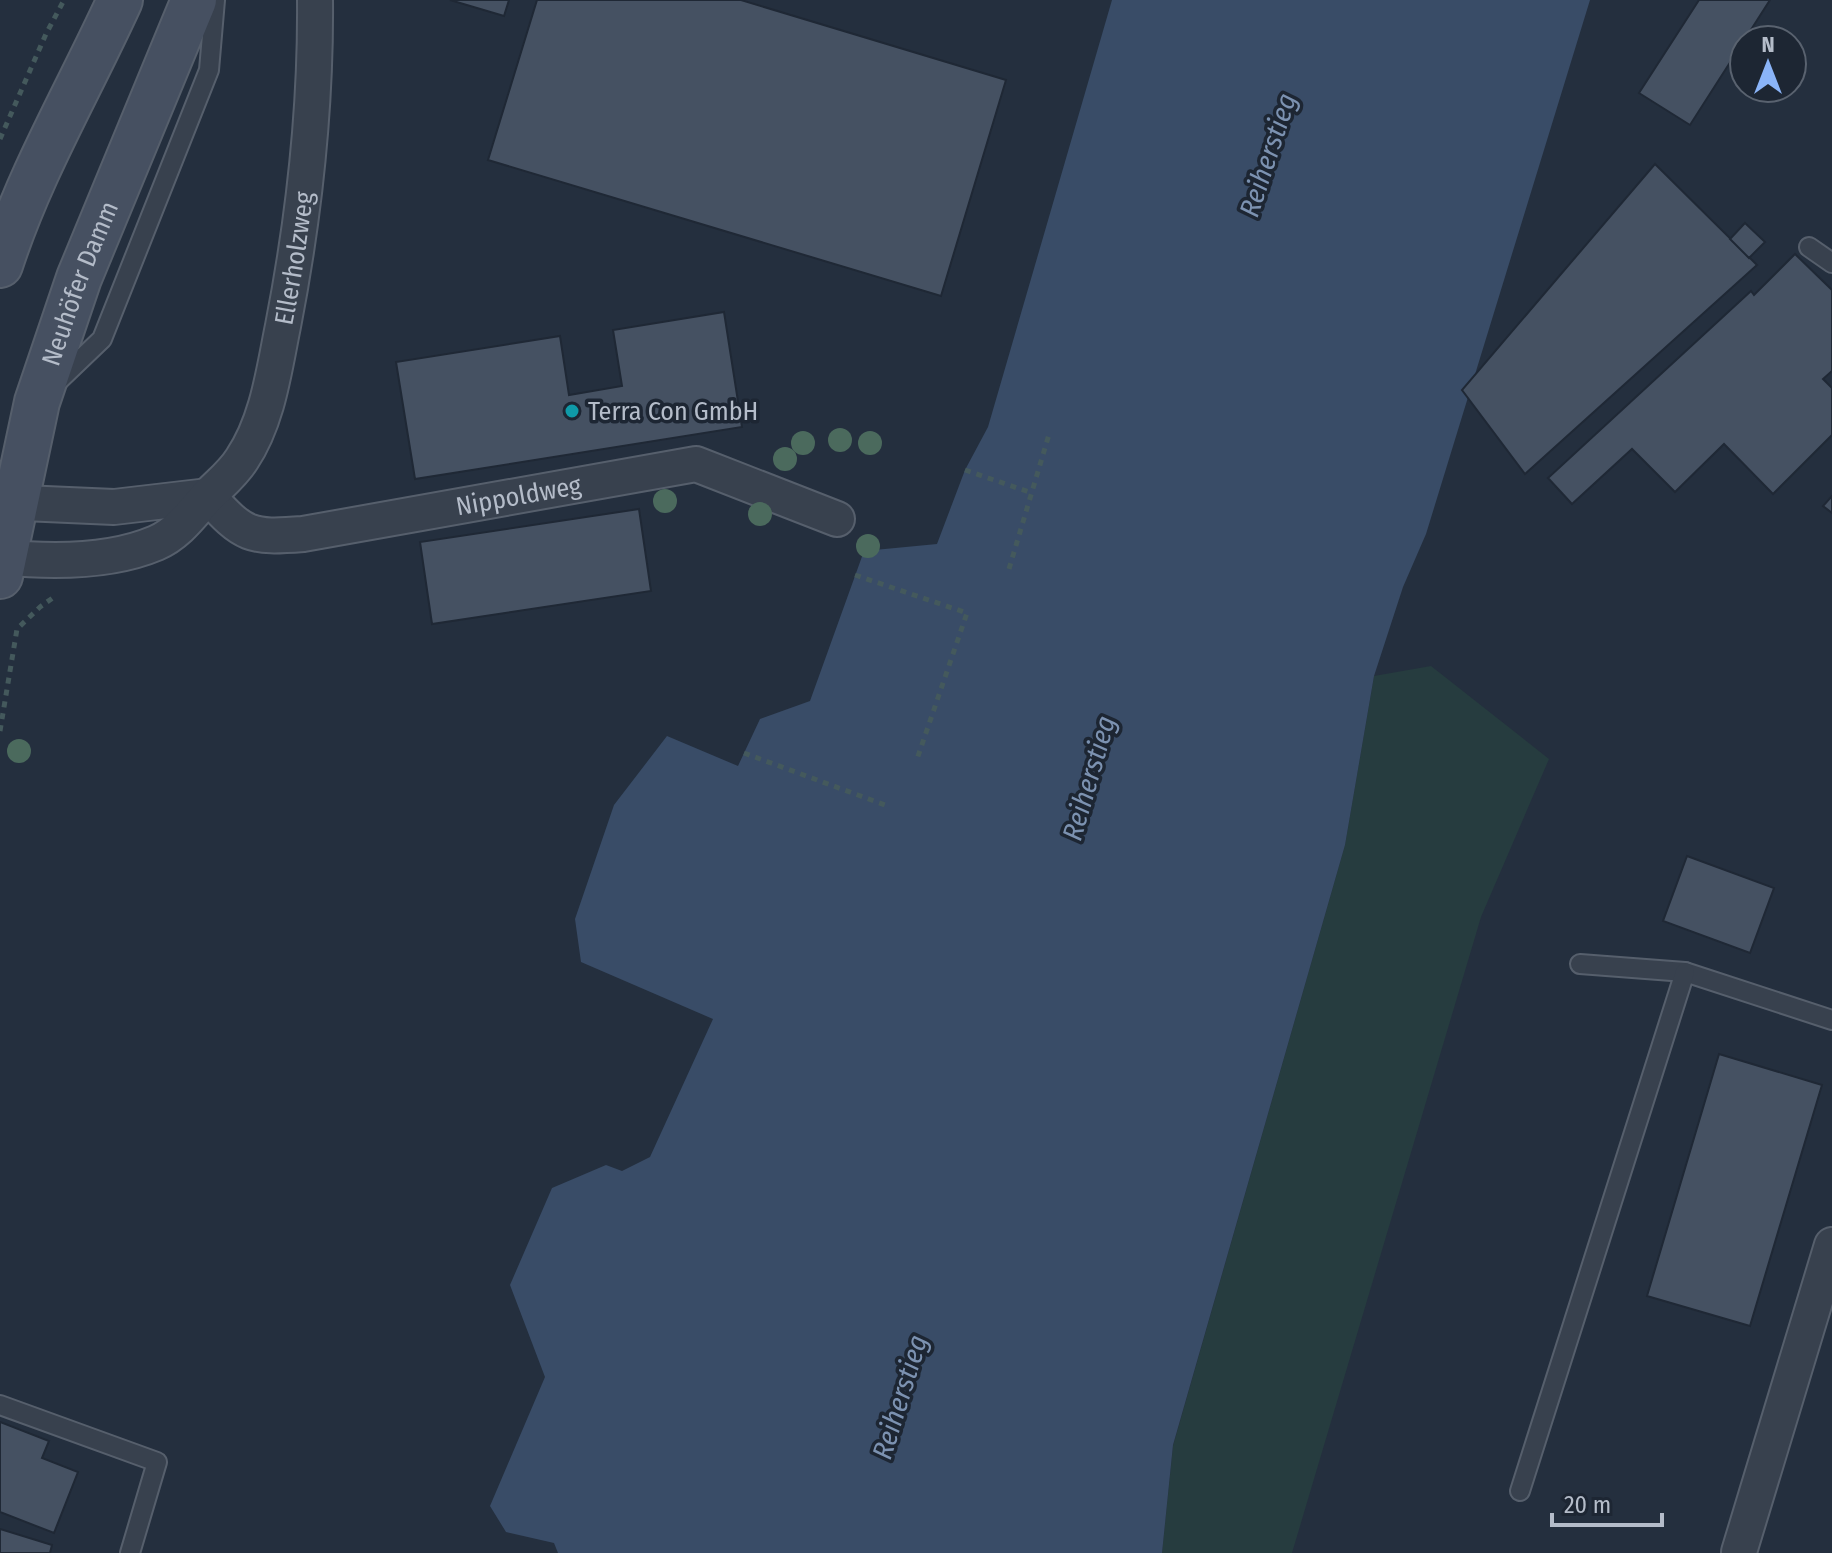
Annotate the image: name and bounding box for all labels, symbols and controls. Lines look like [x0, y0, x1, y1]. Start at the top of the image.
north arrow [1728, 24, 1808, 104]
text: N [1761, 31, 1775, 58]
water label: Reiherstieg [1233, 89, 1303, 221]
street label: Ellerholzweg [268, 189, 320, 328]
street label: Neuhöfer Damm [35, 197, 125, 369]
place label: Terra Con GmbH [588, 396, 758, 427]
marker: Terra Con GmbH [563, 402, 581, 420]
street label: Nippoldweg [453, 469, 584, 522]
water label: Reiherstieg [1055, 712, 1123, 844]
water label: Reiherstieg [865, 1331, 935, 1463]
scale bar [1552, 1477, 1662, 1527]
text: 20 m [1564, 1491, 1611, 1519]

